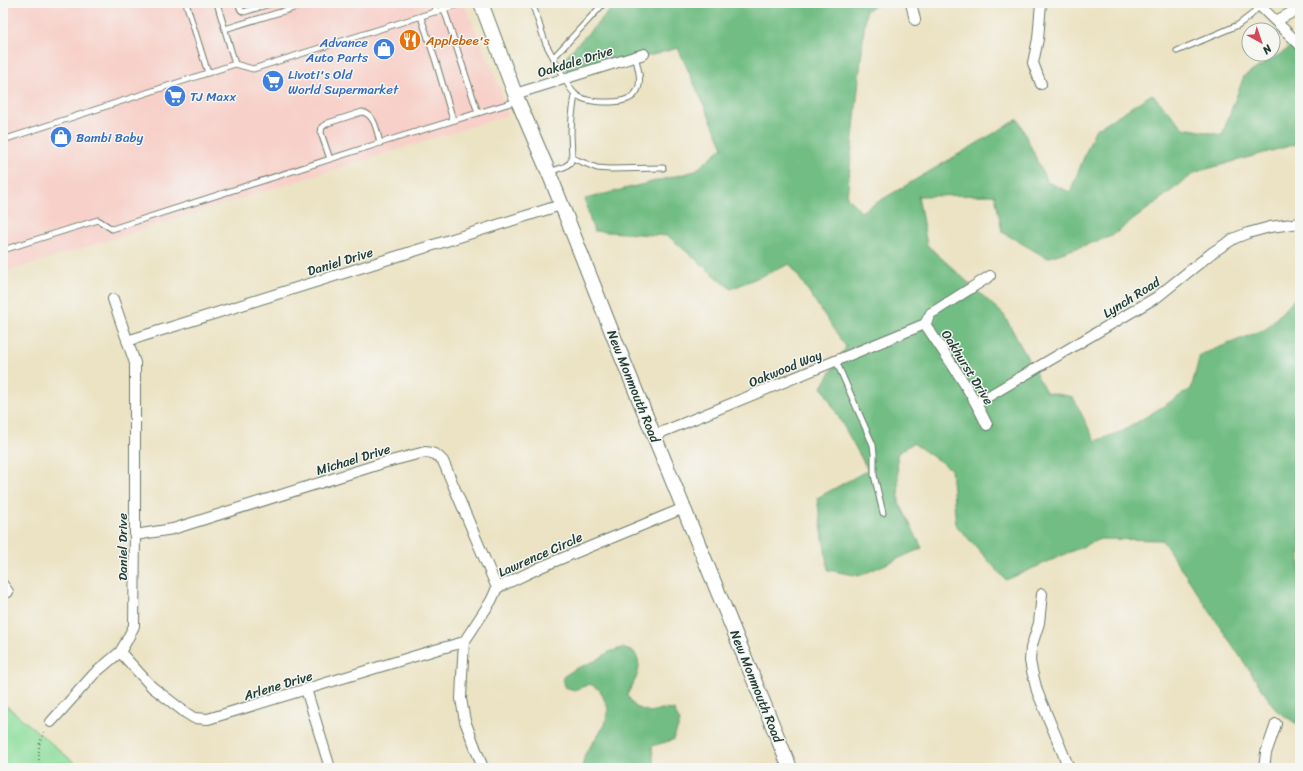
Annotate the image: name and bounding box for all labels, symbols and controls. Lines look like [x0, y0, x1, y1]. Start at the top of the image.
north arrow [1241, 22, 1281, 62]
restaurant icon: Applebee's [397, 27, 423, 53]
place label: Applebee's [425, 29, 490, 52]
place label: Advance Auto Parts [305, 31, 369, 69]
shop icon: Advance Auto Parts [371, 36, 397, 62]
street label: Oakdale Drive [534, 39, 616, 84]
text: N [1258, 39, 1277, 59]
place label: Livoti's Old World Supermarket [288, 63, 399, 101]
supermarket icon: Livoti's Old World Supermarket [260, 68, 286, 94]
supermarket icon: TJ Maxx [162, 83, 188, 109]
place label: TJ Maxx [190, 85, 237, 108]
shop icon: Bambi Baby [48, 124, 74, 150]
place label: Bambi Baby [76, 126, 143, 149]
street label: Daniel Drive [304, 240, 376, 282]
street label: Lynch Road [1098, 270, 1166, 324]
street label: Oakhurst Drive [935, 325, 1000, 410]
street label: New Monmouth Road [600, 326, 667, 447]
street label: Oakwood Way [745, 343, 826, 394]
street label: Michael Drive [313, 437, 394, 482]
street label: Daniel Drive [111, 513, 134, 581]
street label: Lawrence Circle [494, 525, 587, 583]
street label: New Monmouth Road [723, 626, 790, 747]
street label: Arlene Drive [240, 664, 316, 707]

